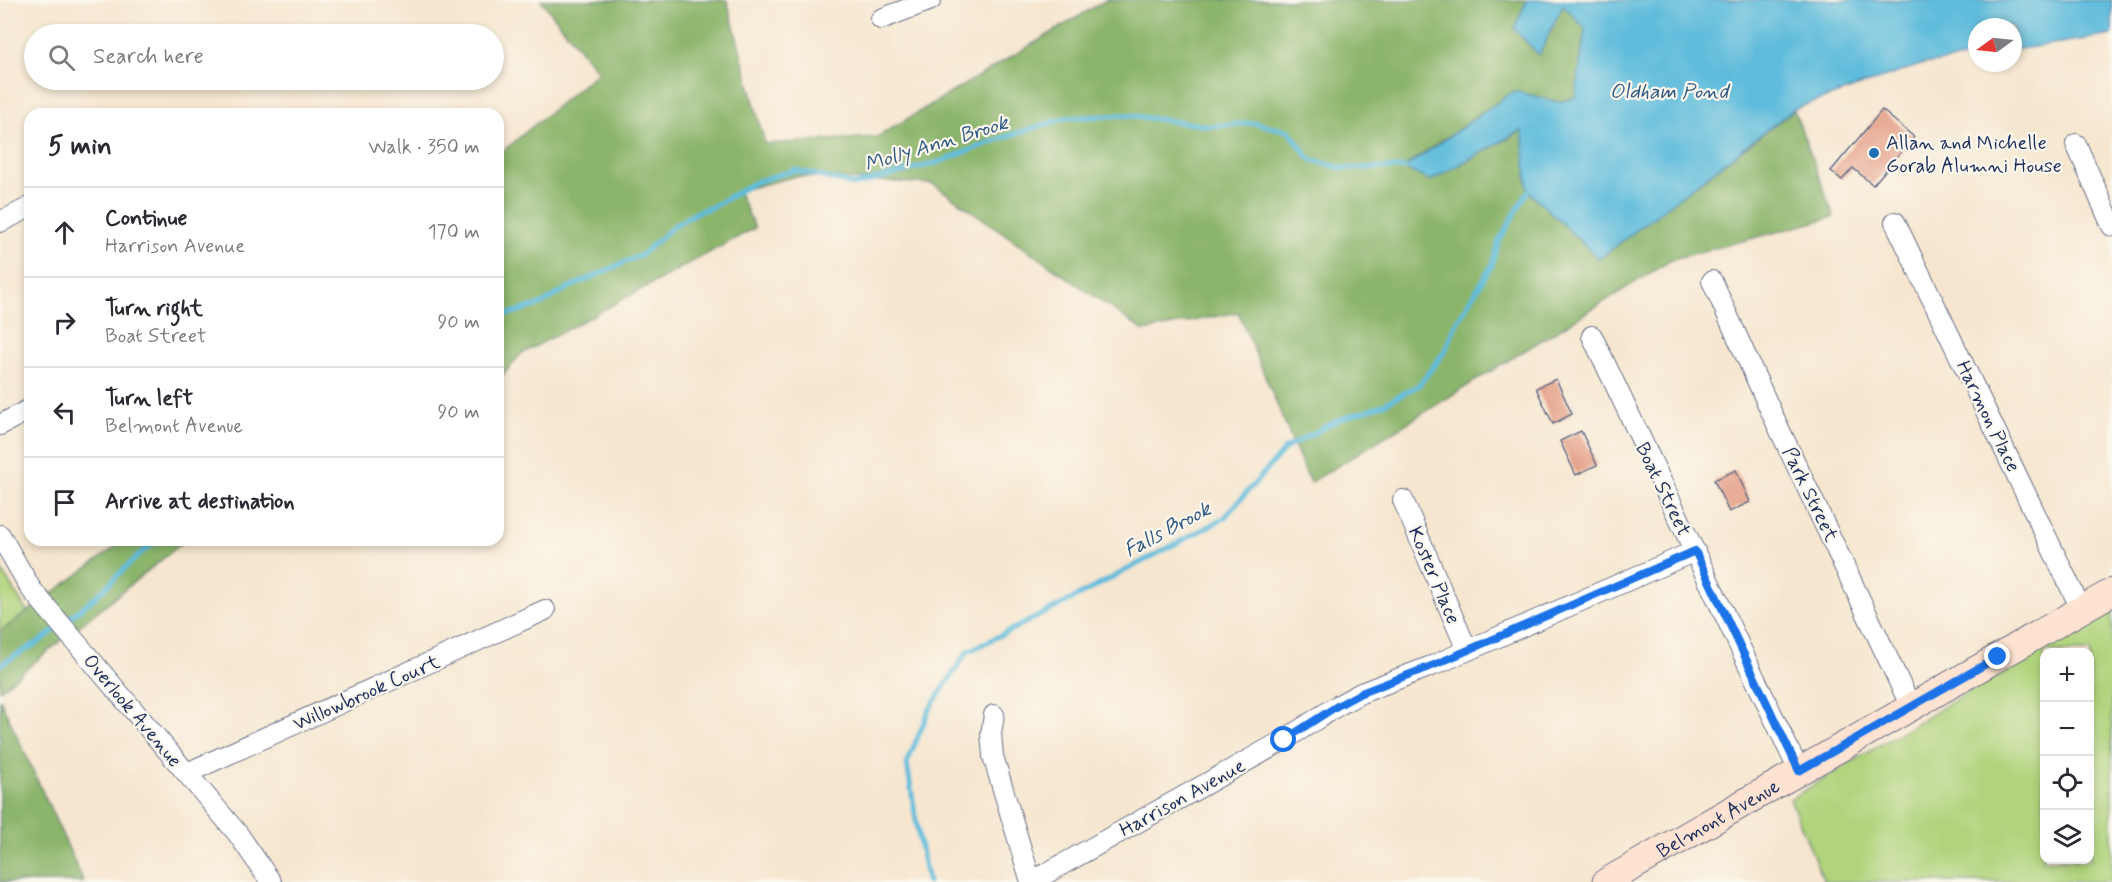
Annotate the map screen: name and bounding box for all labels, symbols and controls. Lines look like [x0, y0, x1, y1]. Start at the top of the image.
north arrow [1968, 18, 2022, 72]
search box [24, 24, 504, 90]
icon: search [45, 41, 78, 74]
text: Search here [93, 43, 204, 71]
water label: Oldham Pond [1610, 78, 1731, 106]
water label: Molly Ann Brook [861, 108, 1013, 179]
text: 5 min [48, 130, 112, 164]
place label: Allan and Michelle Gorab Alumni House [1886, 130, 2062, 180]
text: Walk · 350 m [368, 134, 480, 161]
marker: Allan and Michelle Gorab Alumni House [1867, 146, 1881, 160]
text: Continue [105, 205, 187, 233]
icon: ahead [48, 216, 81, 249]
text: 170 m [428, 219, 480, 246]
text: Harrison Avenue [105, 233, 245, 260]
text: Turn right [105, 295, 203, 323]
icon: right [48, 306, 81, 339]
text: 90 m [437, 309, 480, 336]
text: Boat Street [105, 323, 206, 350]
street label: Harmon Place [1949, 356, 2026, 477]
text: Turn left [105, 385, 193, 413]
icon: left [48, 396, 81, 429]
text: 90 m [437, 399, 480, 426]
text: Belmont Avenue [105, 413, 243, 440]
street label: Boat Street [1628, 438, 1697, 541]
street label: Park Street [1775, 443, 1844, 547]
icon: arrive [48, 486, 81, 519]
text: Arrive at destination [105, 488, 295, 516]
water label: Falls Brook [1119, 495, 1217, 564]
street label: Koster Place [1401, 523, 1466, 629]
route end [1984, 643, 2010, 669]
street label: Overlook Avenue [76, 648, 187, 774]
map controls [2040, 648, 2094, 864]
button: + [2040, 648, 2094, 702]
street label: Willowbrook Court [289, 649, 444, 738]
button: − [2040, 702, 2094, 756]
route start [1270, 726, 1296, 752]
street label: Harrison Avenue [1115, 752, 1251, 844]
button: locate [2040, 756, 2094, 810]
street label: Belmont Avenue [1652, 773, 1785, 865]
button: layers [2040, 810, 2094, 864]

